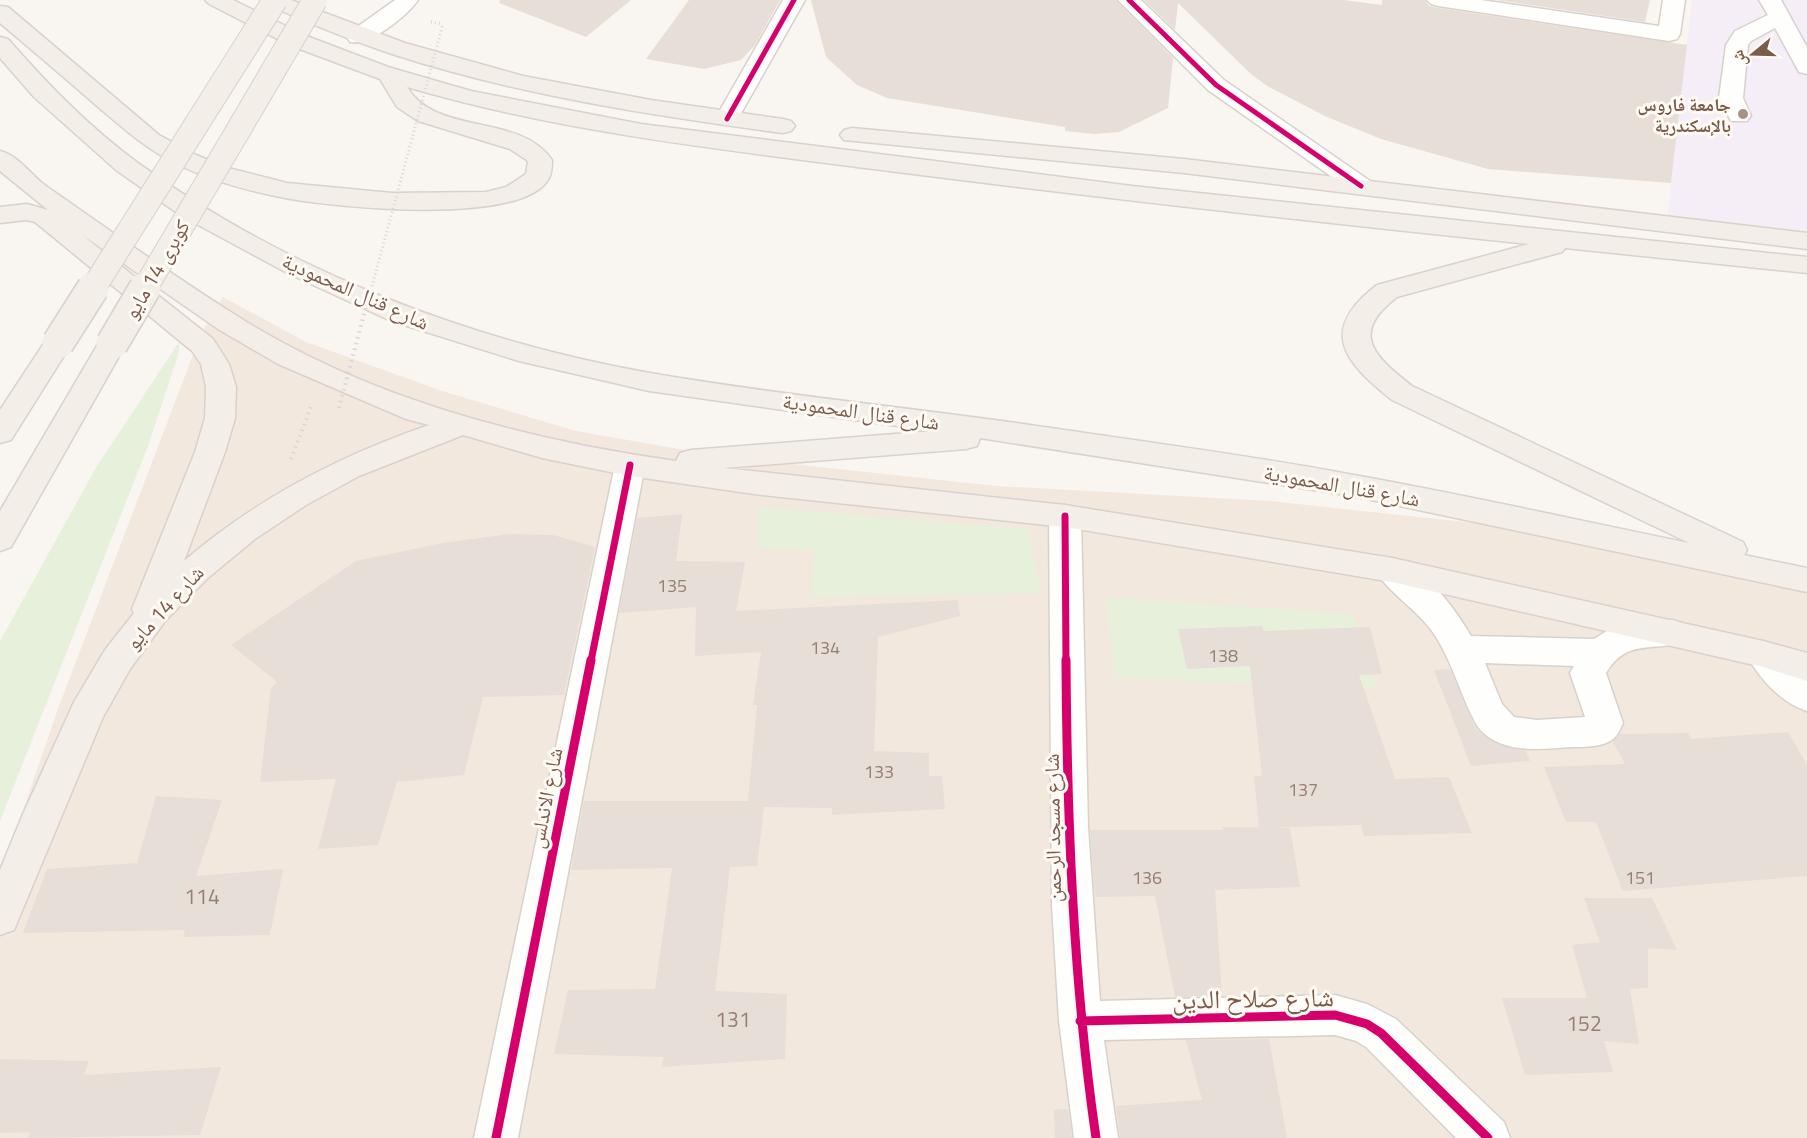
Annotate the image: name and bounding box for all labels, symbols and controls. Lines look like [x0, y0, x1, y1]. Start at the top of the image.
north arrow [1723, 24, 1783, 84]
text: ش [1725, 47, 1753, 71]
place label: جامعة فاروس بالإسكندرية [1638, 91, 1731, 139]
marker: جامعة فاروس بالإسكندرية [1736, 107, 1750, 121]
street label: كوبرى 14 مايو [115, 213, 198, 325]
street label: شارع قنال المحمودية [277, 244, 435, 338]
street label: شارع قنال المحمودية [781, 384, 941, 438]
street label: شارع قنال المحمودية [1261, 456, 1423, 514]
street label: شارع 14 مايو [117, 557, 211, 657]
house number: 135 [657, 572, 687, 599]
house number: 134 [810, 634, 840, 661]
house number: 138 [1208, 642, 1238, 669]
street label: شارع الاندلس [520, 745, 570, 851]
street label: شارع مسجد الرحمن [1035, 753, 1069, 903]
house number: 133 [864, 758, 894, 785]
house number: 137 [1288, 776, 1318, 803]
house number: 136 [1132, 864, 1162, 891]
house number: 151 [1625, 864, 1655, 891]
house number: 114 [184, 880, 220, 912]
street label: شارع صلاح الدين [1172, 977, 1334, 1019]
house number: 131 [715, 1003, 751, 1035]
house number: 152 [1566, 1007, 1602, 1039]

